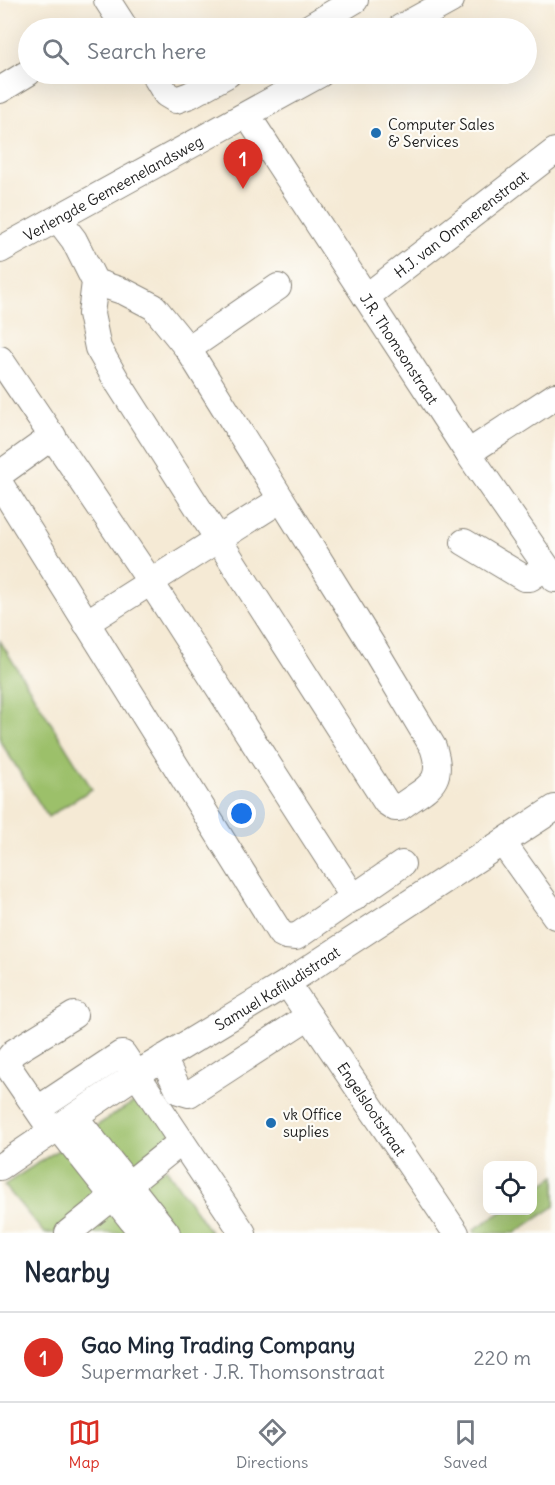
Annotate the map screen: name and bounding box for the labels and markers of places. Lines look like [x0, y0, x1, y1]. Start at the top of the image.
place label: Computer Sales & Services [388, 115, 495, 151]
marker: Computer Sales & Services [369, 126, 383, 140]
pin: 1 [224, 140, 262, 189]
place label: vk Office suplies [283, 1105, 342, 1141]
marker: vk Office suplies [264, 1116, 278, 1130]

